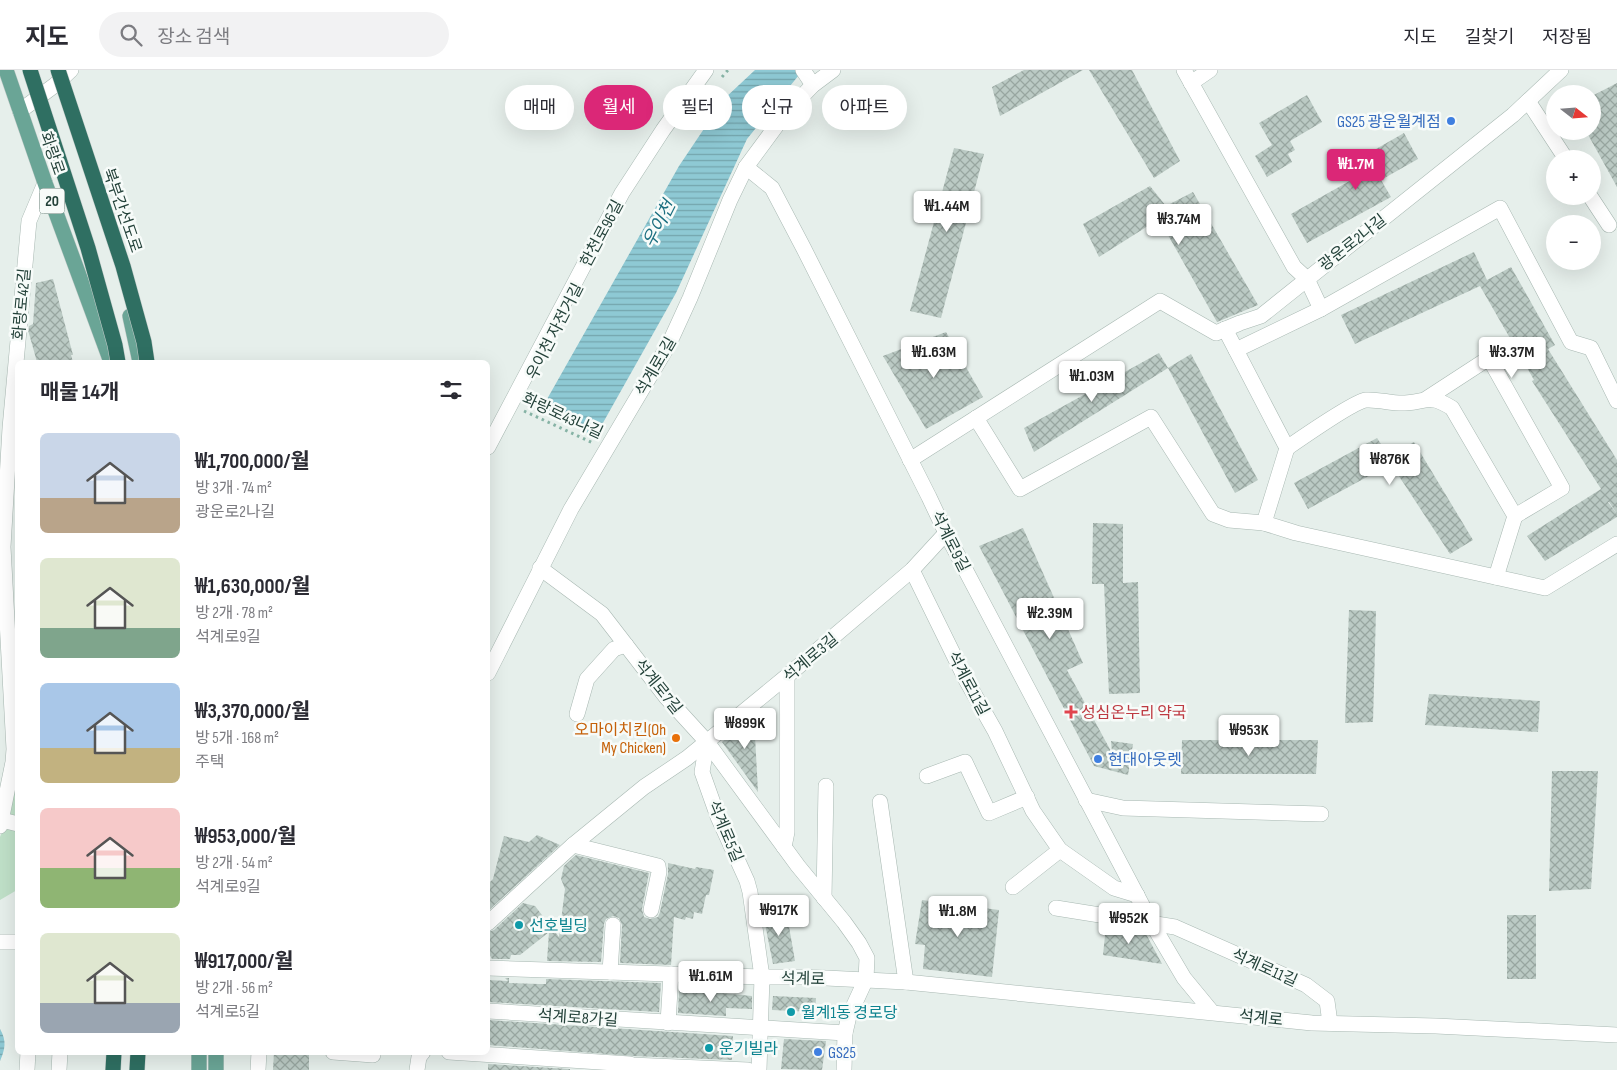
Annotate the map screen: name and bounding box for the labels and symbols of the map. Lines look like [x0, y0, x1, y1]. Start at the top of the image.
north arrow [1546, 85, 1601, 140]
place label: GS25 광운월계점 [1337, 113, 1441, 132]
marker: GS25 광운월계점 [1445, 115, 1457, 127]
street label: 화랑로 [35, 130, 68, 178]
pin: ₩1.7M [1321, 148, 1391, 191]
street label: 북부간선도로 [98, 166, 145, 256]
road number: 20 [40, 188, 64, 214]
pin: ₩1.44M [906, 190, 988, 233]
water label: 우이천 [639, 195, 681, 251]
street label: 한천로96길 [577, 197, 628, 270]
pin: ₩3.74M [1138, 204, 1220, 246]
street label: 광운로2나길 [1315, 211, 1390, 275]
street label: 화랑로42길 [10, 267, 35, 341]
street label: 우이천 자전거길 [523, 280, 588, 383]
street label: 석계로1길 [632, 334, 681, 399]
pin: ₩1.63M [893, 336, 975, 379]
pin: ₩3.37M [1471, 336, 1553, 379]
pin: ₩1.03M [1051, 360, 1133, 403]
street label: 화랑로43나길 [519, 389, 606, 443]
pin: ₩876K [1355, 444, 1425, 486]
street label: 석계로9길 [926, 508, 973, 575]
pin: ₩2.39M [1009, 598, 1091, 640]
street label: 석계로3길 [780, 630, 842, 687]
street label: 석계로11길 [943, 648, 993, 719]
street label: 석계로7길 [630, 656, 686, 718]
place label: 성심온누리 약국 [1081, 704, 1187, 723]
marker: 성심온누리 약국 [1065, 706, 1077, 718]
pin: ₩899K [710, 708, 780, 750]
pin: ₩953K [1214, 714, 1284, 757]
place label: 오마이치킨(Oh My Chicken) [574, 721, 666, 758]
marker: 오마이치킨(Oh My Chicken) [670, 732, 682, 744]
place label: 현대아웃렛 [1108, 751, 1182, 770]
marker: 현대아웃렛 [1092, 753, 1104, 765]
street label: 석계로5길 [703, 798, 746, 865]
pin: ₩917K [744, 894, 814, 937]
pin: ₩1.8M [923, 896, 993, 938]
pin: ₩952K [1094, 902, 1164, 945]
place label: 선호빌딩 [529, 917, 588, 936]
marker: 선호빌딩 [513, 919, 525, 931]
street label: 석계로11길 [1229, 945, 1300, 991]
pin: ₩1.61M [670, 960, 752, 1003]
street label: 석계로 [781, 970, 825, 989]
place label: 월계1동 경로당 [801, 1004, 898, 1023]
street label: 석계로8가길 [537, 1006, 619, 1031]
marker: 월계1동 경로당 [785, 1006, 797, 1018]
street label: 석계로 [1238, 1007, 1284, 1030]
place label: 운기빌라 [719, 1040, 778, 1059]
marker: 운기빌라 [703, 1042, 715, 1054]
place label: GS25 [828, 1044, 856, 1063]
marker: GS25 [812, 1046, 824, 1058]

